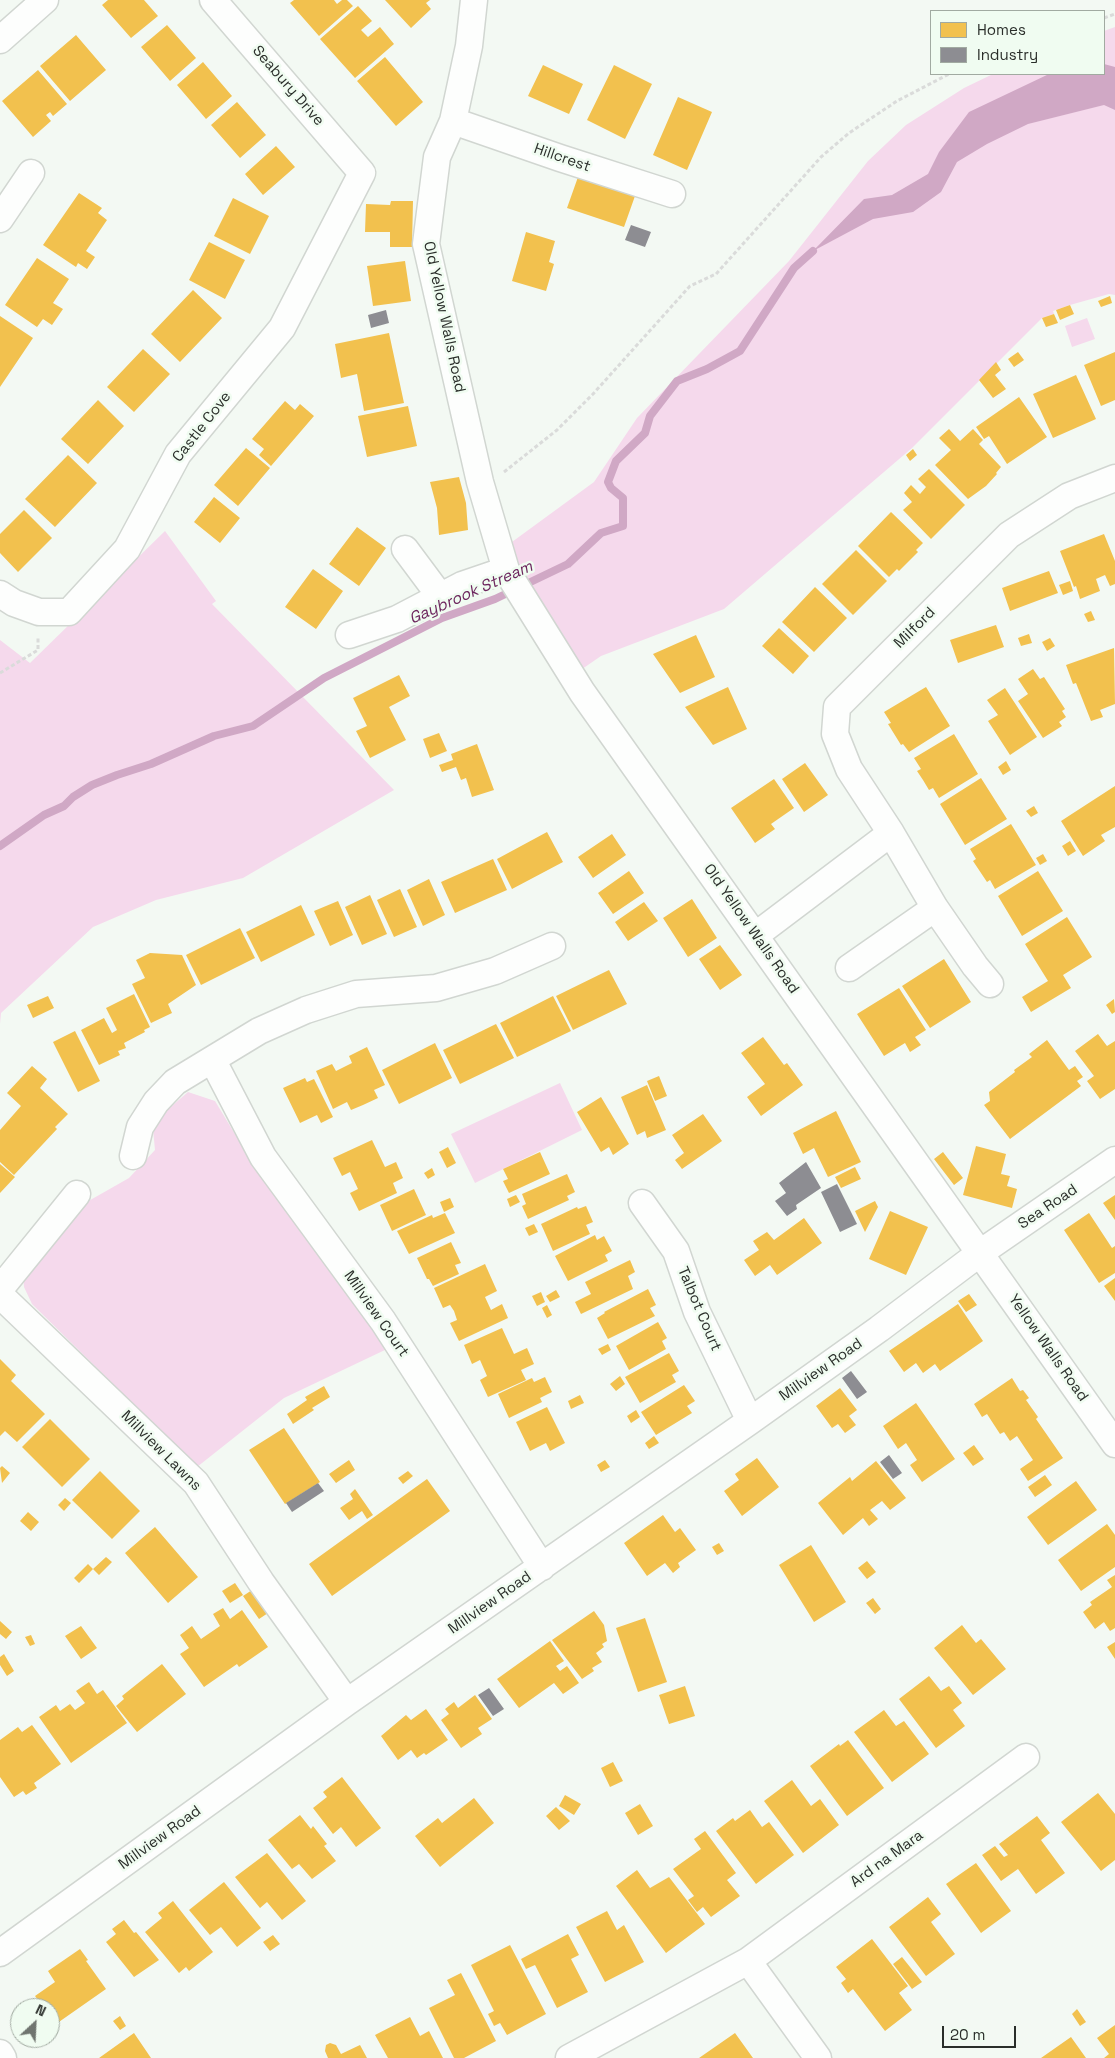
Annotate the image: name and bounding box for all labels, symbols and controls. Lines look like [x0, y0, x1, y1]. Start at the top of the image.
legend [930, 10, 1105, 75]
text: Homes [977, 20, 1026, 39]
street label: Seabury Drive [248, 42, 328, 130]
text: Industry [977, 45, 1038, 64]
street label: Hillcrest [531, 140, 593, 176]
street label: Old Yellow Walls Road [419, 240, 469, 394]
street label: Castle Cove [169, 388, 235, 466]
water label: Gaybrook Stream [406, 557, 536, 629]
street label: Milford [891, 604, 939, 652]
street label: Old Yellow Walls Road [700, 861, 802, 997]
street label: Sea Road [1015, 1181, 1081, 1233]
street label: Talbot Court [673, 1264, 725, 1354]
street label: Millview Court [340, 1267, 412, 1361]
street label: Yellow Walls Road [1004, 1291, 1092, 1405]
street label: Millview Road [776, 1335, 866, 1405]
street label: Millview Lawns [117, 1407, 205, 1495]
street label: Millview Road [445, 1568, 535, 1638]
street label: Millview Road [115, 1802, 205, 1874]
street label: Ard na Mara [847, 1827, 927, 1891]
north arrow [10, 1998, 60, 2048]
text: N [33, 2000, 49, 2020]
scale bar [945, 2016, 1019, 2048]
text: 20 m [950, 2025, 985, 2044]

